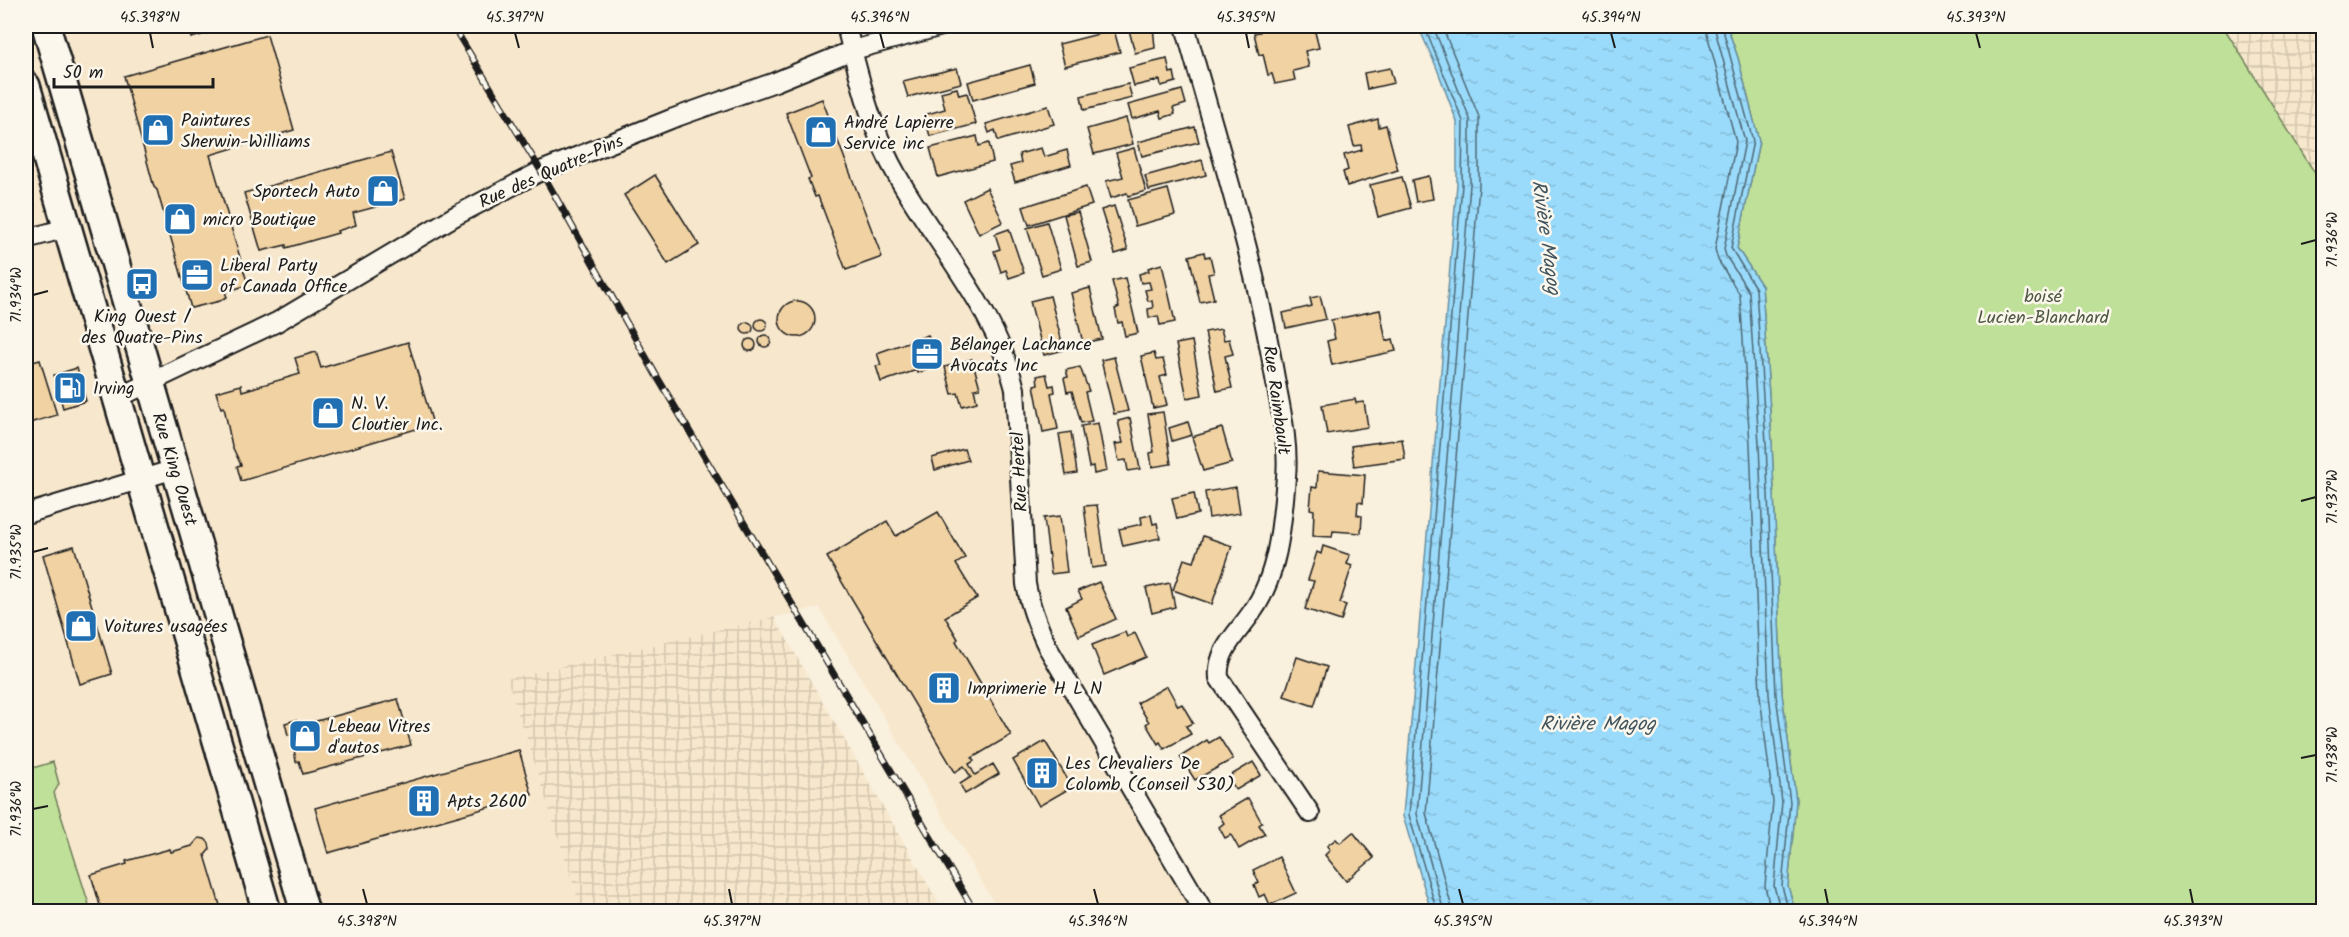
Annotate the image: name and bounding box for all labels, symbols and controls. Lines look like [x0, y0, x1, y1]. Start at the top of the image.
text: 45.398°N [120, 6, 180, 30]
text: 45.397°N [486, 6, 544, 30]
text: 45.396°N [850, 6, 910, 30]
text: 45.395°N [1216, 6, 1276, 30]
text: 45.394°N [1581, 6, 1641, 30]
text: 45.393°N [1946, 6, 2006, 30]
scale bar [54, 51, 213, 89]
text: 50 m [63, 59, 103, 88]
place label: Paintures Sherwin-Williams [181, 107, 311, 157]
place label: André Lapierre Service inc [844, 109, 954, 159]
shop icon: Paintures Sherwin-Williams [140, 112, 176, 148]
shop icon: André Lapierre Service inc [803, 114, 839, 150]
street label: Rue des Quatre-Pins [475, 127, 629, 217]
shop icon: Sportech Auto [365, 173, 401, 209]
place label: Sportech Auto [253, 178, 360, 207]
water label: Rivière Magog [1521, 178, 1569, 298]
shop icon: micro Boutique [162, 201, 198, 237]
place label: micro Boutique [203, 206, 316, 235]
text: 71.936°W [2321, 212, 2345, 268]
place label: Liberal Party of Canada Office [220, 252, 347, 302]
office icon: Liberal Party of Canada Office [179, 257, 215, 293]
bus stop icon: King Ouest / des Quatre-Pins [124, 266, 160, 302]
text: 71.934°W [5, 267, 29, 323]
park label: boisé Lucien-Blanchard [1977, 283, 2110, 333]
place label: King Ouest / des Quatre-Pins [81, 303, 203, 353]
place label: Bélanger Lachance Avocats Inc [950, 331, 1092, 381]
office icon: Bélanger Lachance Avocats Inc [909, 336, 945, 372]
street label: Rue Raimbault [1254, 344, 1298, 458]
fuel station icon: Irving [52, 370, 88, 406]
place label: Irving [93, 375, 135, 404]
place label: N. V. Cloutier Inc. [351, 390, 443, 440]
shop icon: N. V. Cloutier Inc. [310, 395, 346, 431]
street label: Rue King Ouest [143, 409, 205, 531]
street label: Rue Hertel [1004, 431, 1037, 513]
text: 71.937°W [2321, 469, 2345, 524]
text: 71.935°W [5, 524, 29, 580]
shop icon: Voitures usagées [63, 608, 99, 644]
place label: Voitures usagées [104, 613, 228, 642]
building icon: Imprimerie H L N [926, 670, 962, 706]
place label: Imprimerie H L N [967, 675, 1102, 704]
water label: Rivière Magog [1540, 709, 1657, 741]
place label: Lebeau Vitres d'autos [328, 713, 431, 763]
shop icon: Lebeau Vitres d'autos [287, 718, 323, 754]
text: 71.938°W [2321, 726, 2345, 783]
place label: Les Chevaliers De Colomb (Conseil 530) [1065, 750, 1234, 800]
building icon: Les Chevaliers De Colomb (Conseil 530) [1024, 755, 1060, 791]
text: 71.936°W [5, 781, 29, 837]
building icon: Apts 2600 [406, 783, 442, 819]
place label: Apts 2600 [447, 788, 527, 817]
text: 45.398°N [337, 910, 397, 934]
text: 45.397°N [703, 910, 761, 934]
text: 45.396°N [1068, 910, 1128, 934]
text: 45.395°N [1433, 910, 1493, 934]
text: 45.394°N [1798, 910, 1858, 934]
text: 45.393°N [2163, 910, 2223, 934]

